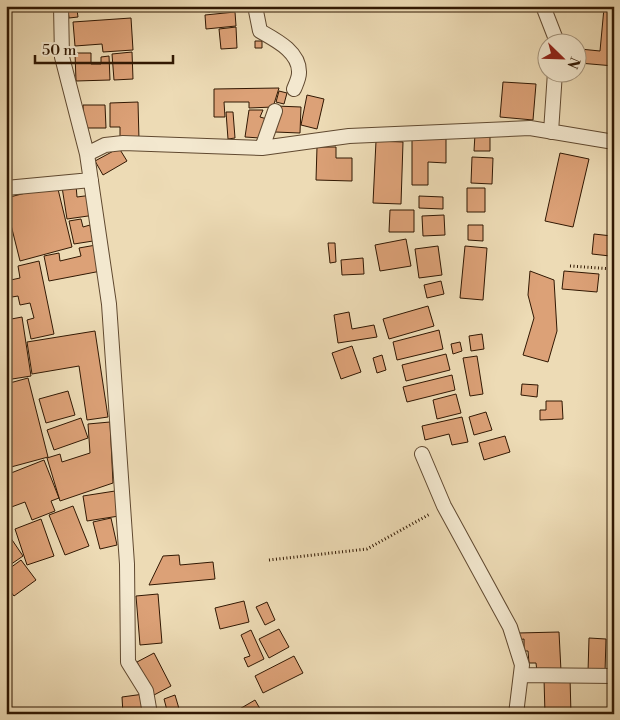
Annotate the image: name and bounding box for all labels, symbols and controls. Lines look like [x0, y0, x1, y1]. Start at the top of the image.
scale bar [35, 32, 172, 64]
north arrow [538, 32, 588, 82]
text: 50 m [42, 41, 76, 60]
text: N [563, 54, 583, 71]

